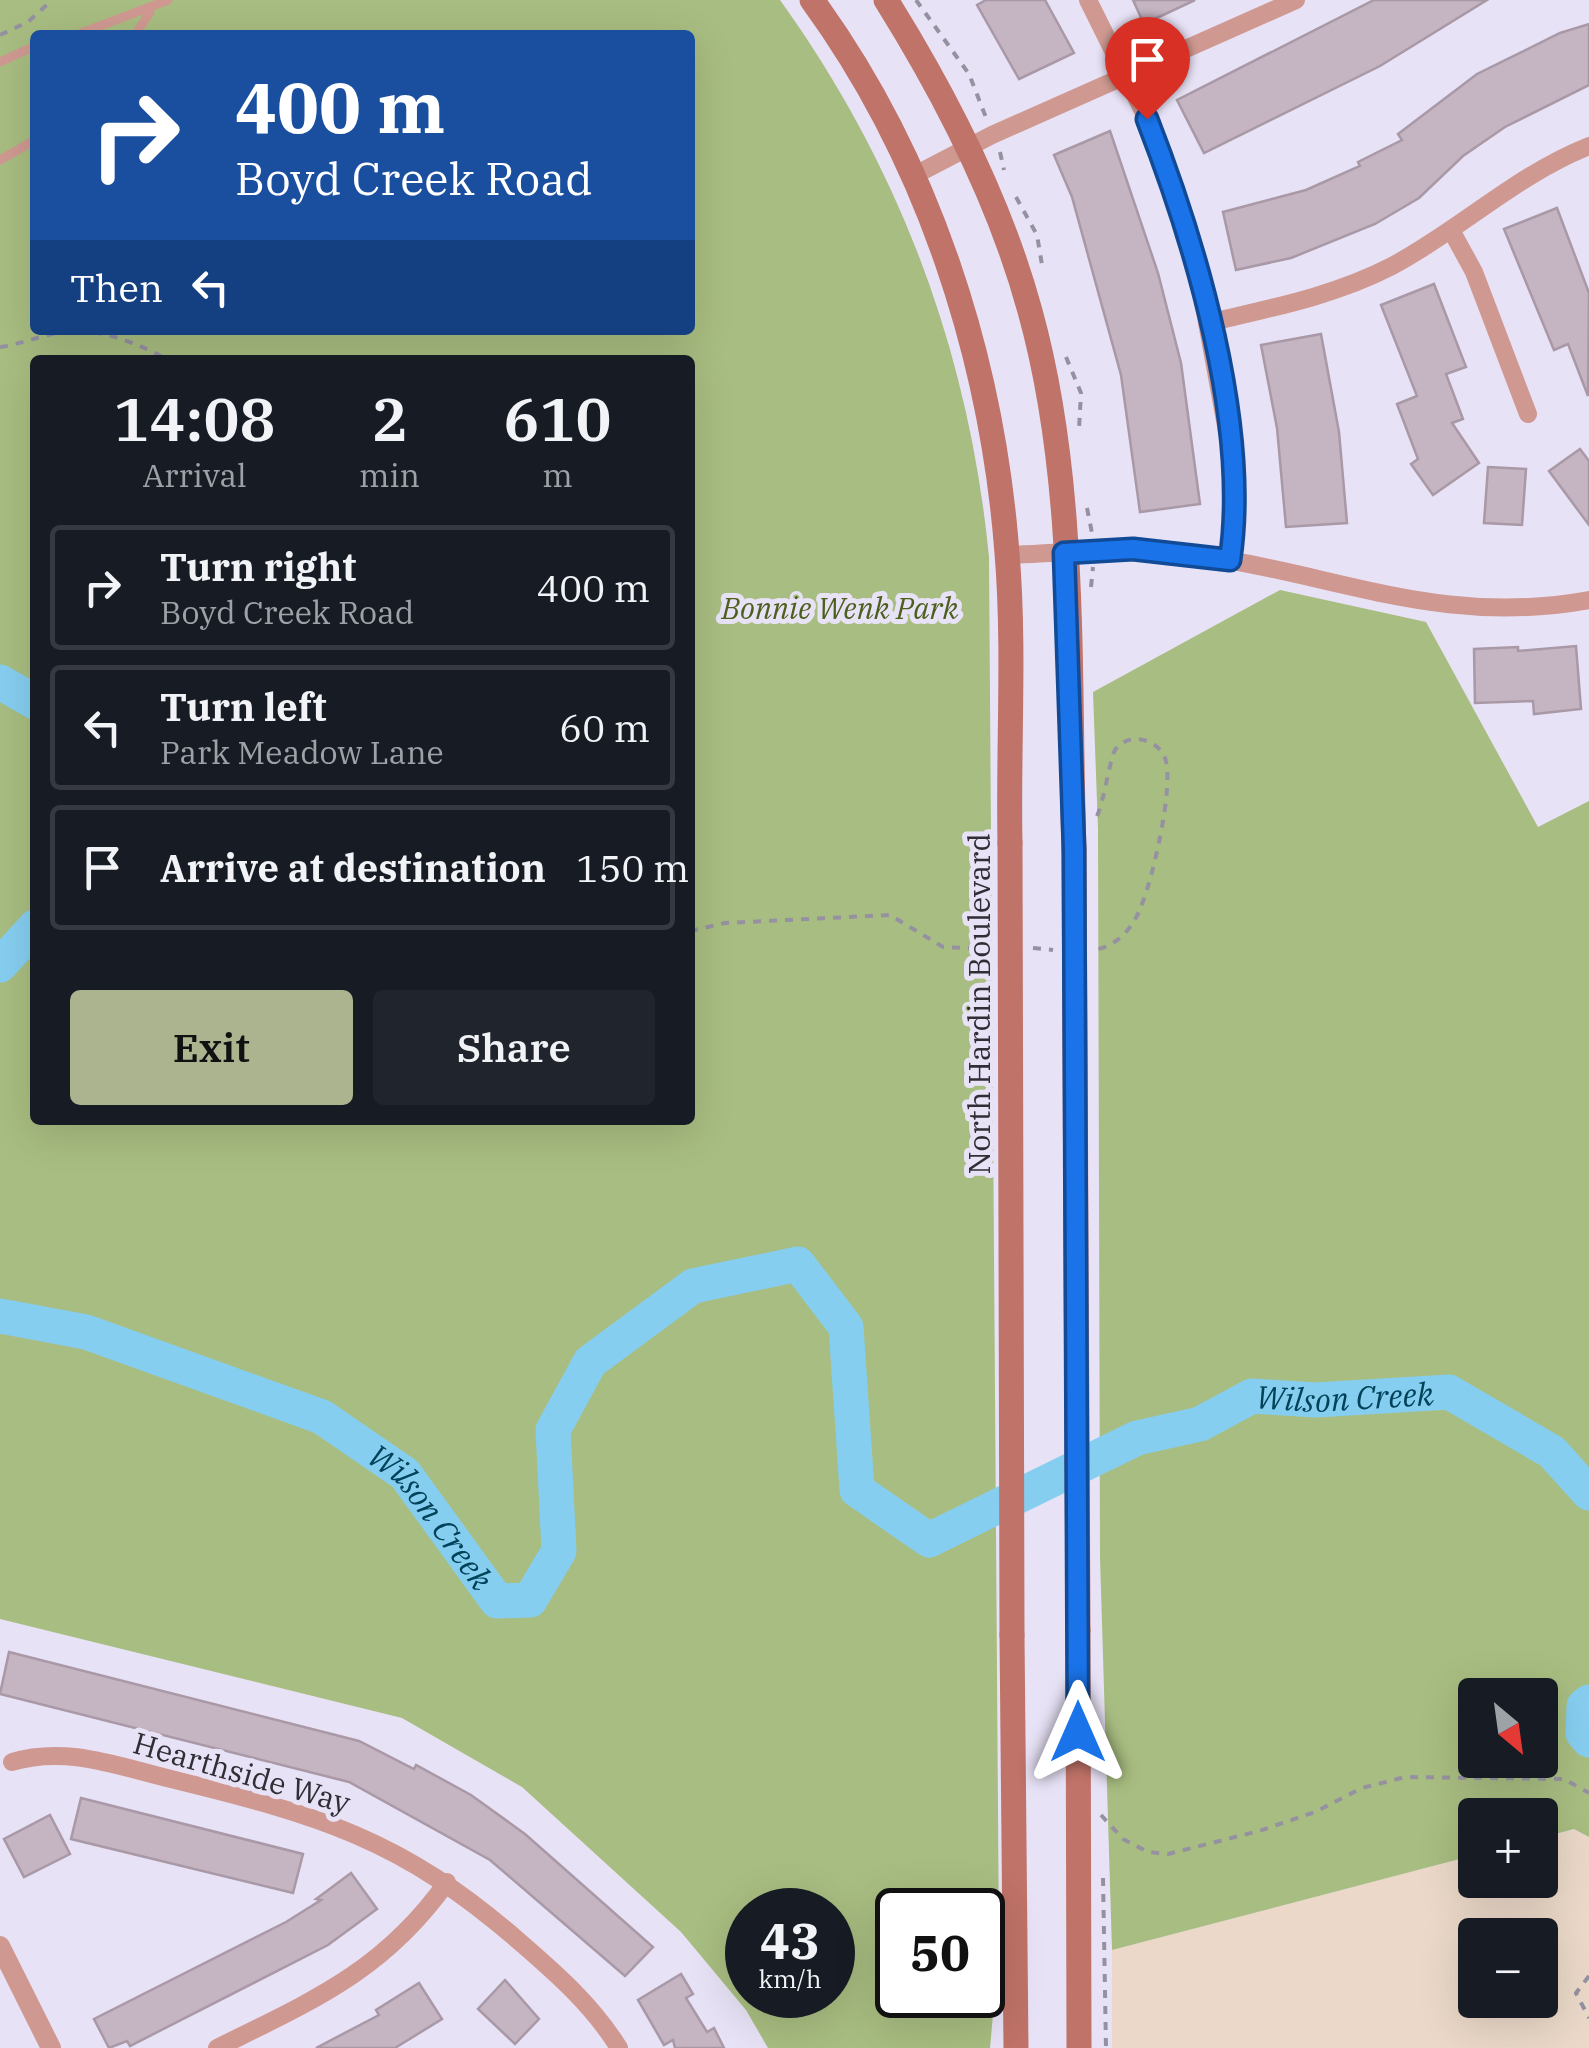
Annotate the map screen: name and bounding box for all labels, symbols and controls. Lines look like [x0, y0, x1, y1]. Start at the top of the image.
pin [1105, 17, 1190, 120]
icon: arrive [1120, 32, 1175, 87]
text: 400 m [235, 61, 445, 152]
icon: right [70, 70, 200, 200]
text: Boyd Creek Road [235, 149, 593, 207]
icon: left [183, 260, 238, 315]
text: Then [70, 263, 163, 312]
text: 14:08 [114, 379, 275, 458]
text: 2 [371, 379, 407, 458]
text: 610 [503, 379, 611, 458]
text: Arrival [142, 454, 247, 496]
text: min [359, 454, 420, 496]
text: m [542, 454, 573, 496]
text: Turn right [160, 542, 356, 591]
icon: right [75, 560, 130, 615]
text: 400 m [537, 563, 650, 612]
park label: Bonnie Wenk Park [721, 588, 959, 627]
text: Boyd Creek Road [160, 591, 414, 633]
text: Turn left [160, 682, 327, 731]
icon: left [75, 700, 130, 755]
text: 60 m [559, 703, 650, 752]
text: Park Meadow Lane [160, 731, 444, 773]
street label: North Hardin Boulevard [959, 833, 998, 1175]
icon: arrive [75, 840, 130, 895]
text: Arrive at destination [160, 843, 546, 892]
text: 150 m [576, 843, 689, 892]
button: Exit [70, 990, 353, 1105]
button: Share [373, 990, 655, 1105]
water label: Wilson Creek [1255, 1372, 1435, 1421]
water label: Wilson Creek [360, 1434, 503, 1598]
north arrow [1458, 1678, 1558, 1778]
map controls [1458, 1678, 1558, 2018]
position arrow [1026, 1680, 1130, 1784]
street label: Hearthside Way [129, 1722, 355, 1822]
button: + [1458, 1798, 1558, 1898]
speed limit sign: 50 [875, 1888, 1005, 2018]
text: 43 [760, 1908, 820, 1973]
button: − [1458, 1918, 1558, 2018]
text: km/h [758, 1962, 822, 1995]

